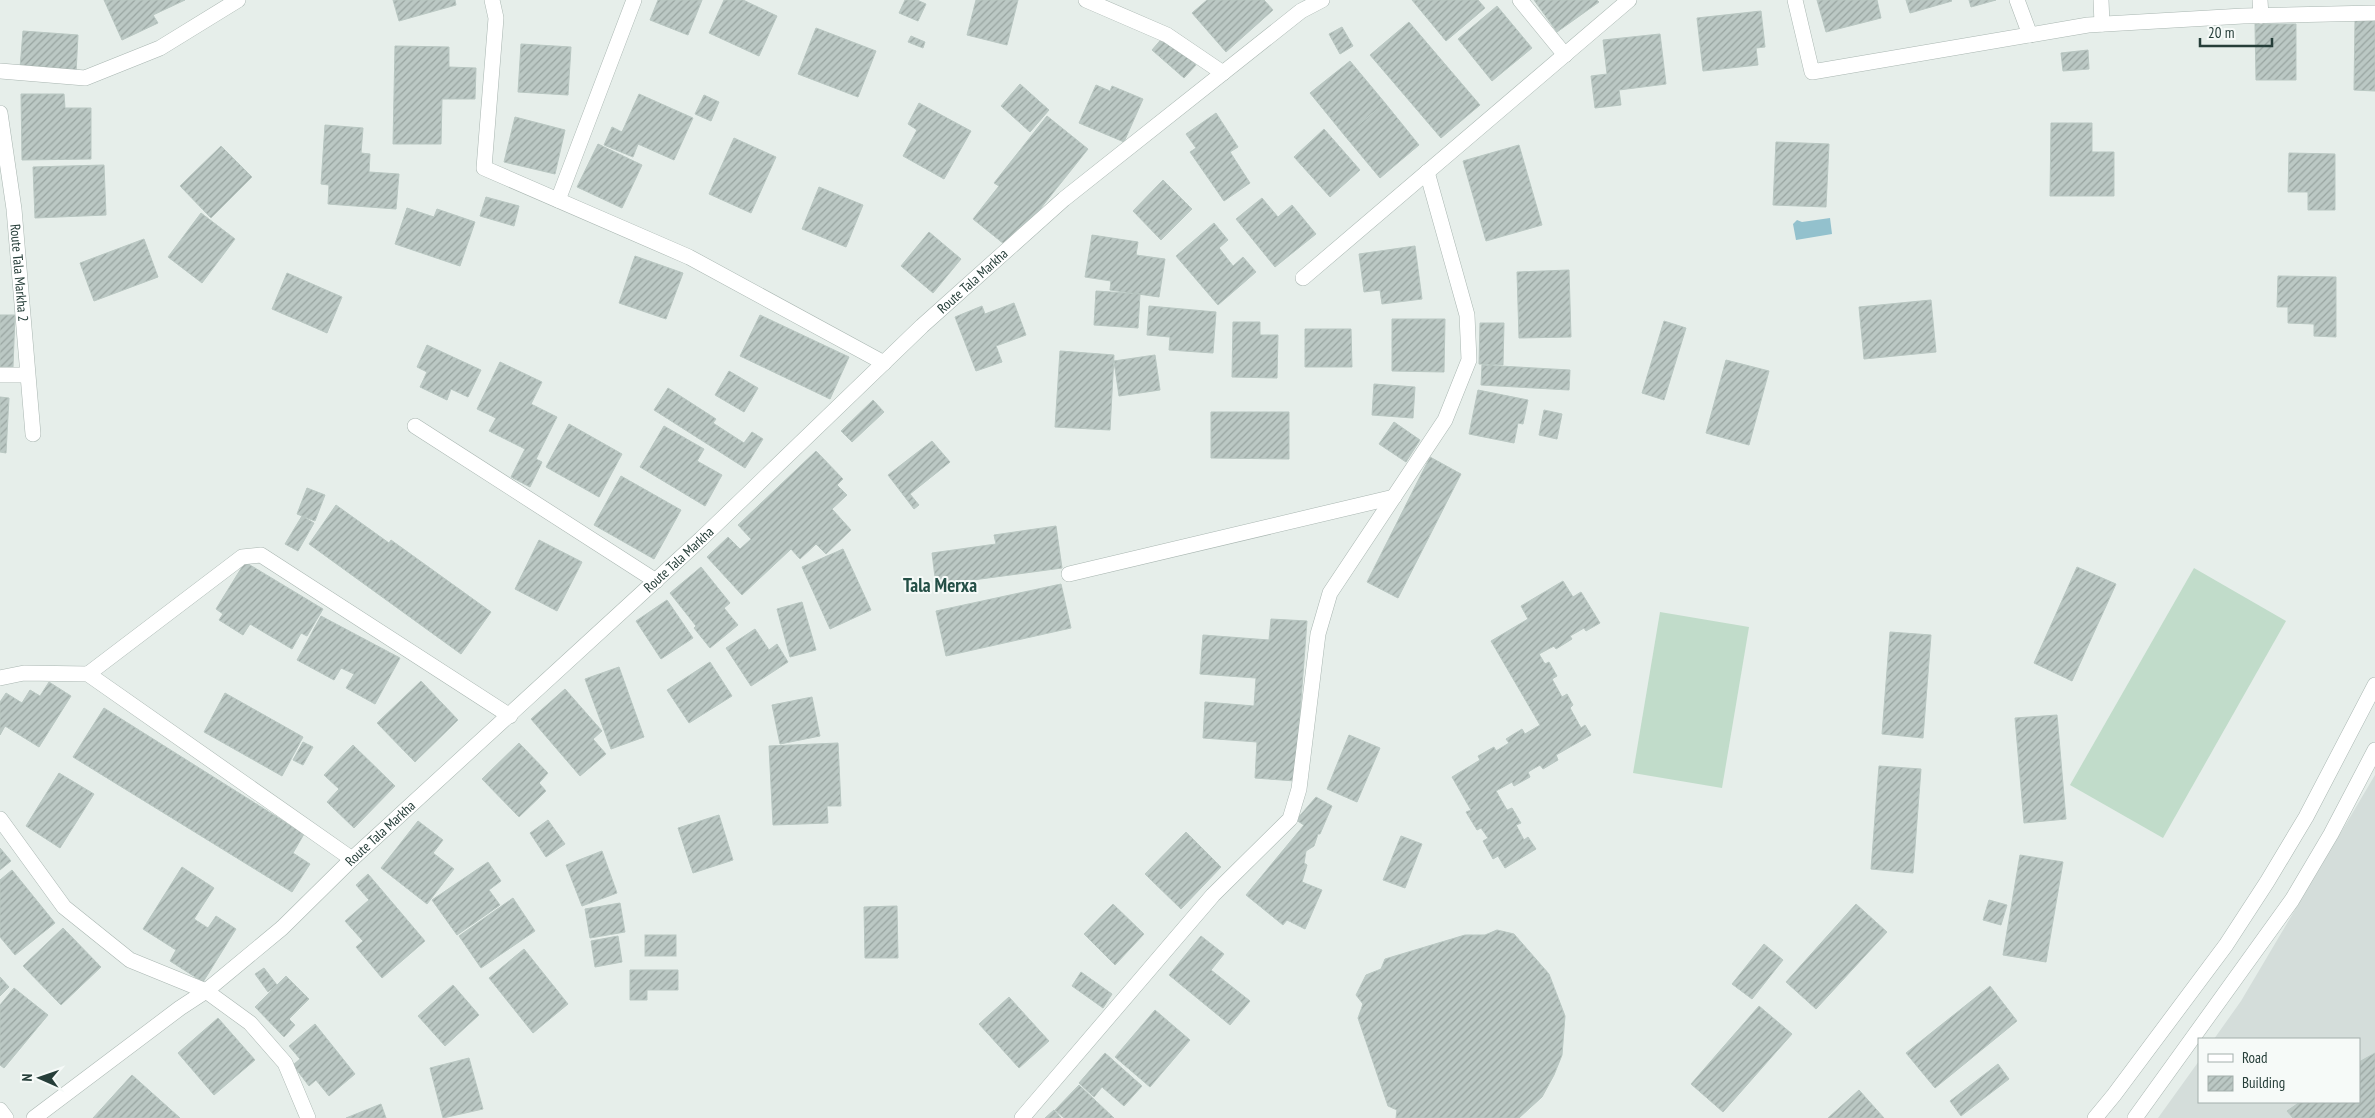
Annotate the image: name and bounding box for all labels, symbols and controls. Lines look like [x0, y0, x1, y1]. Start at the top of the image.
scale bar [2200, 15, 2272, 47]
text: 20 m [2208, 23, 2234, 42]
street label: Route Tala Markha 2 [6, 223, 32, 322]
street label: Route Tala Markha [933, 245, 1011, 317]
street label: Route Tala Markha [640, 523, 717, 596]
district label: Tala Merxa [903, 573, 977, 597]
street label: Route Tala Markha [341, 797, 419, 870]
legend [2198, 1038, 2360, 1103]
text: Road [2242, 1048, 2268, 1067]
north arrow [15, 1053, 65, 1103]
text: N [18, 1073, 36, 1082]
text: Building [2242, 1073, 2285, 1092]

